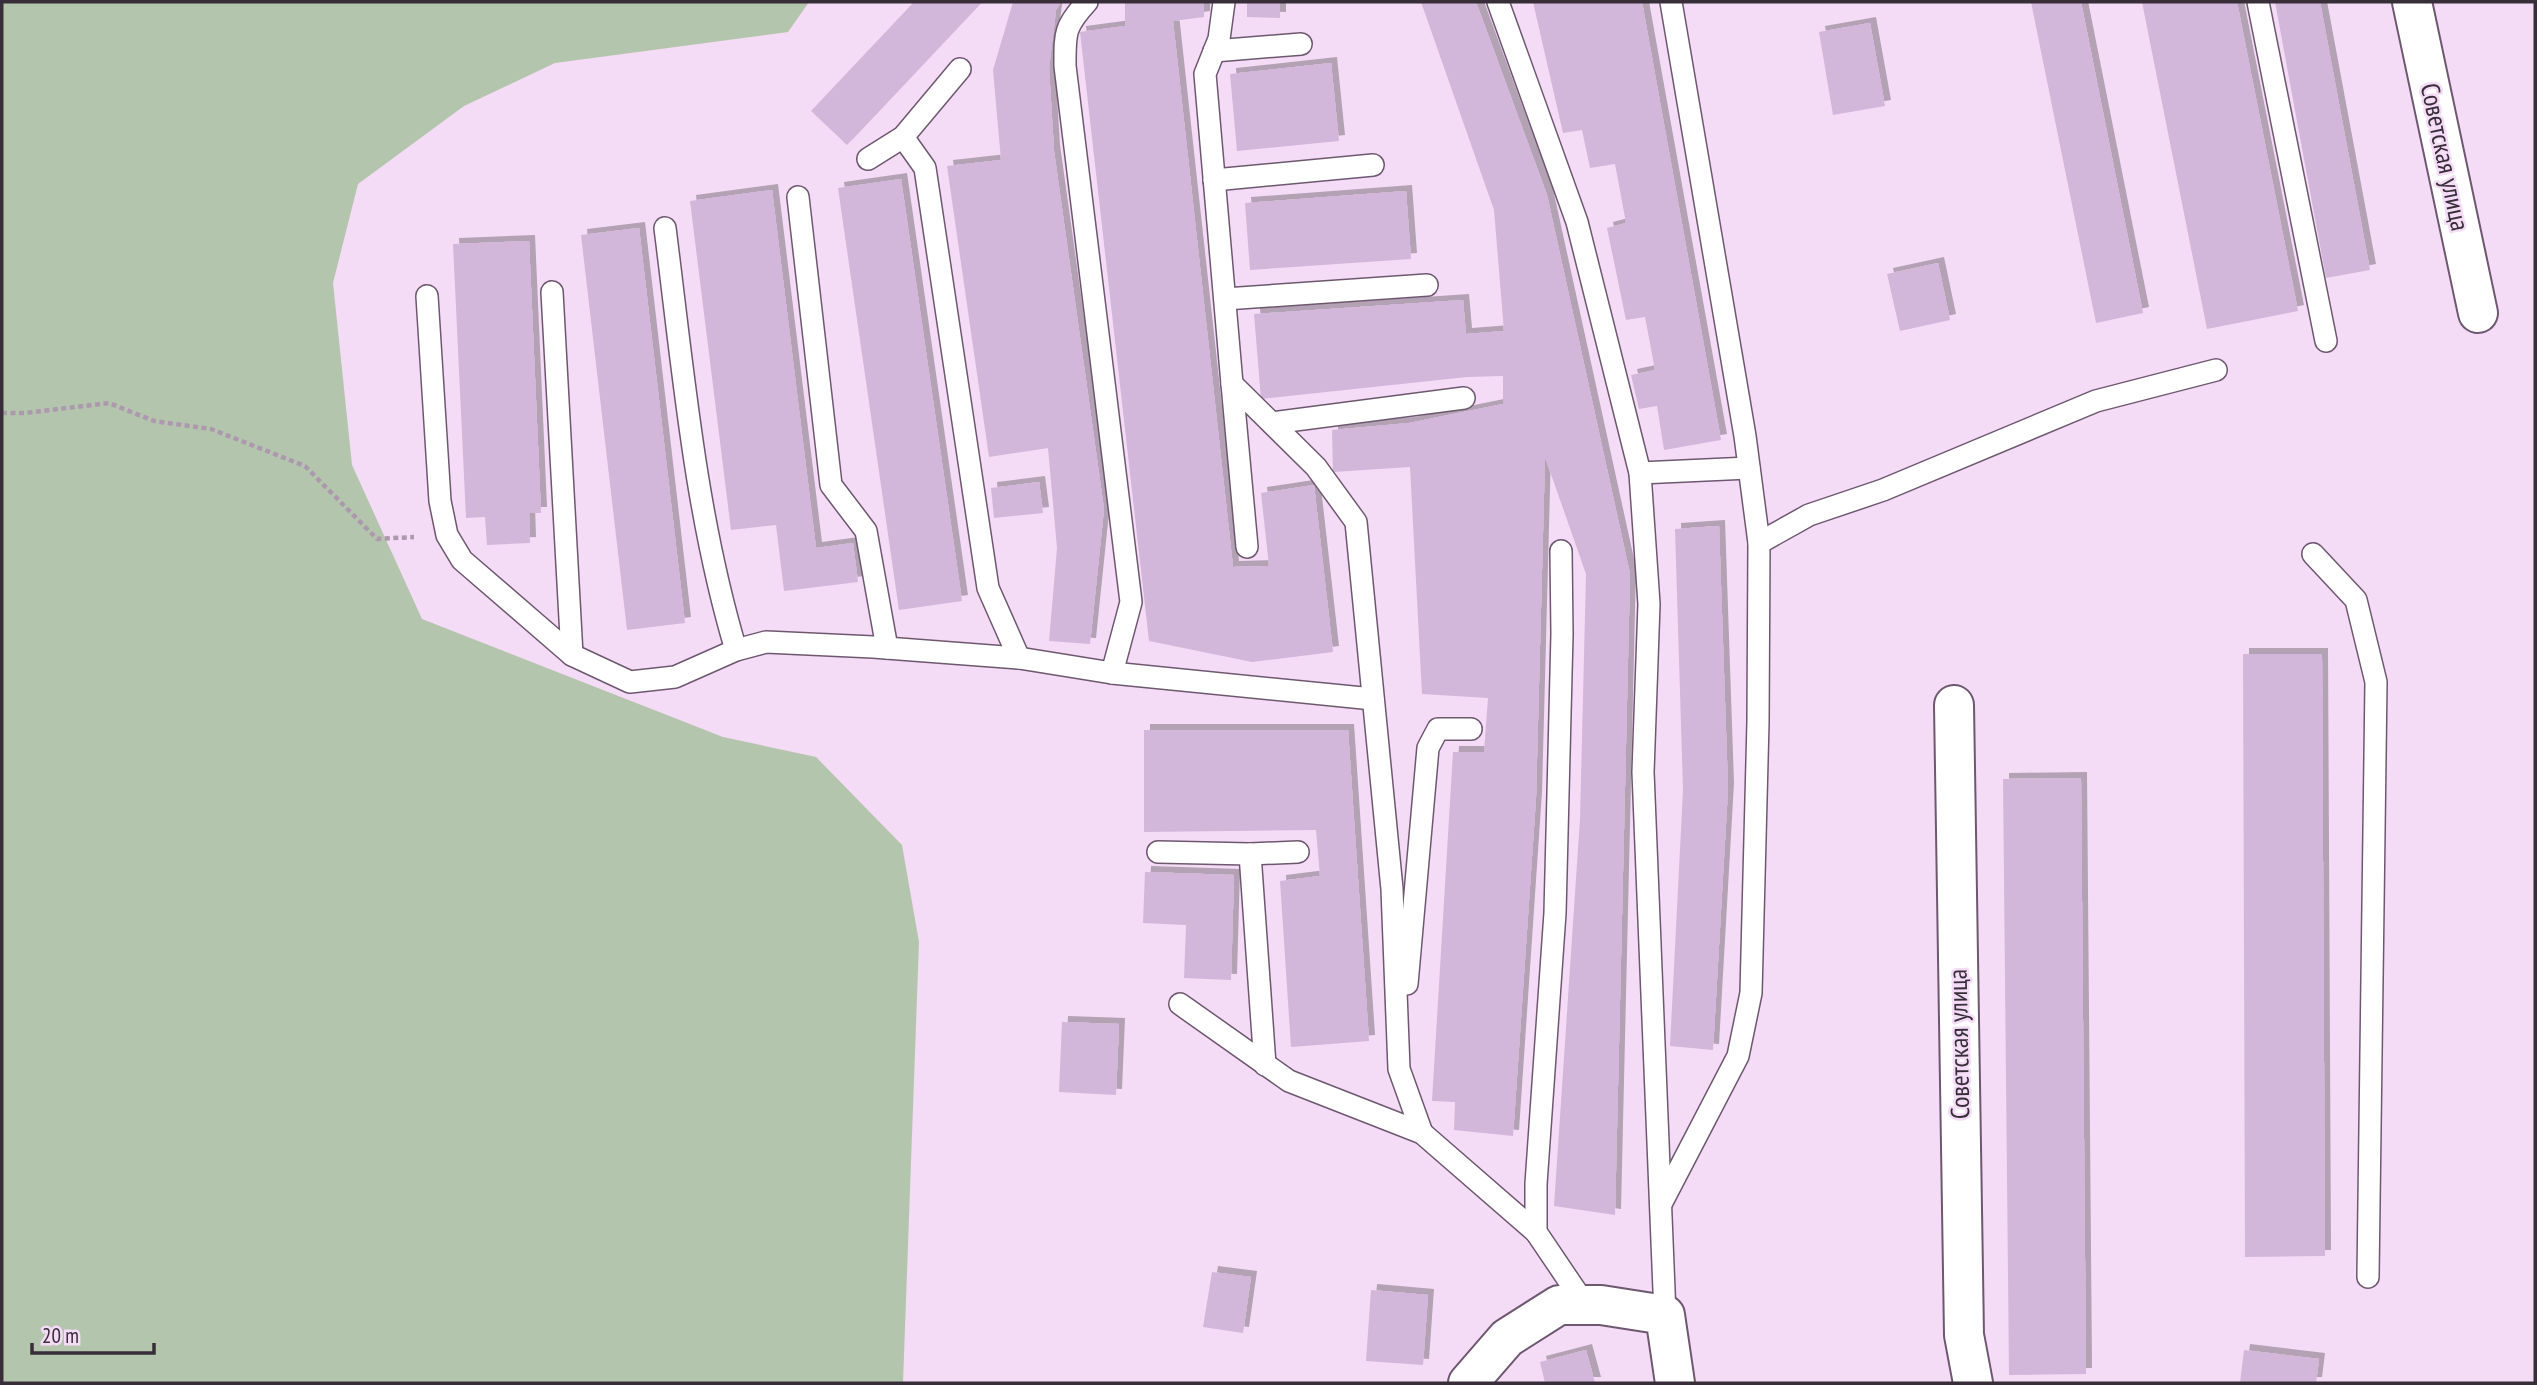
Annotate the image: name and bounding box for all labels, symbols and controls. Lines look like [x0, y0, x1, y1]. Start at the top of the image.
street label: Советская улица [2414, 80, 2477, 234]
street label: Советская улица [1941, 969, 1976, 1119]
scale bar [32, 1312, 154, 1356]
text: 20 m [42, 1322, 79, 1349]

